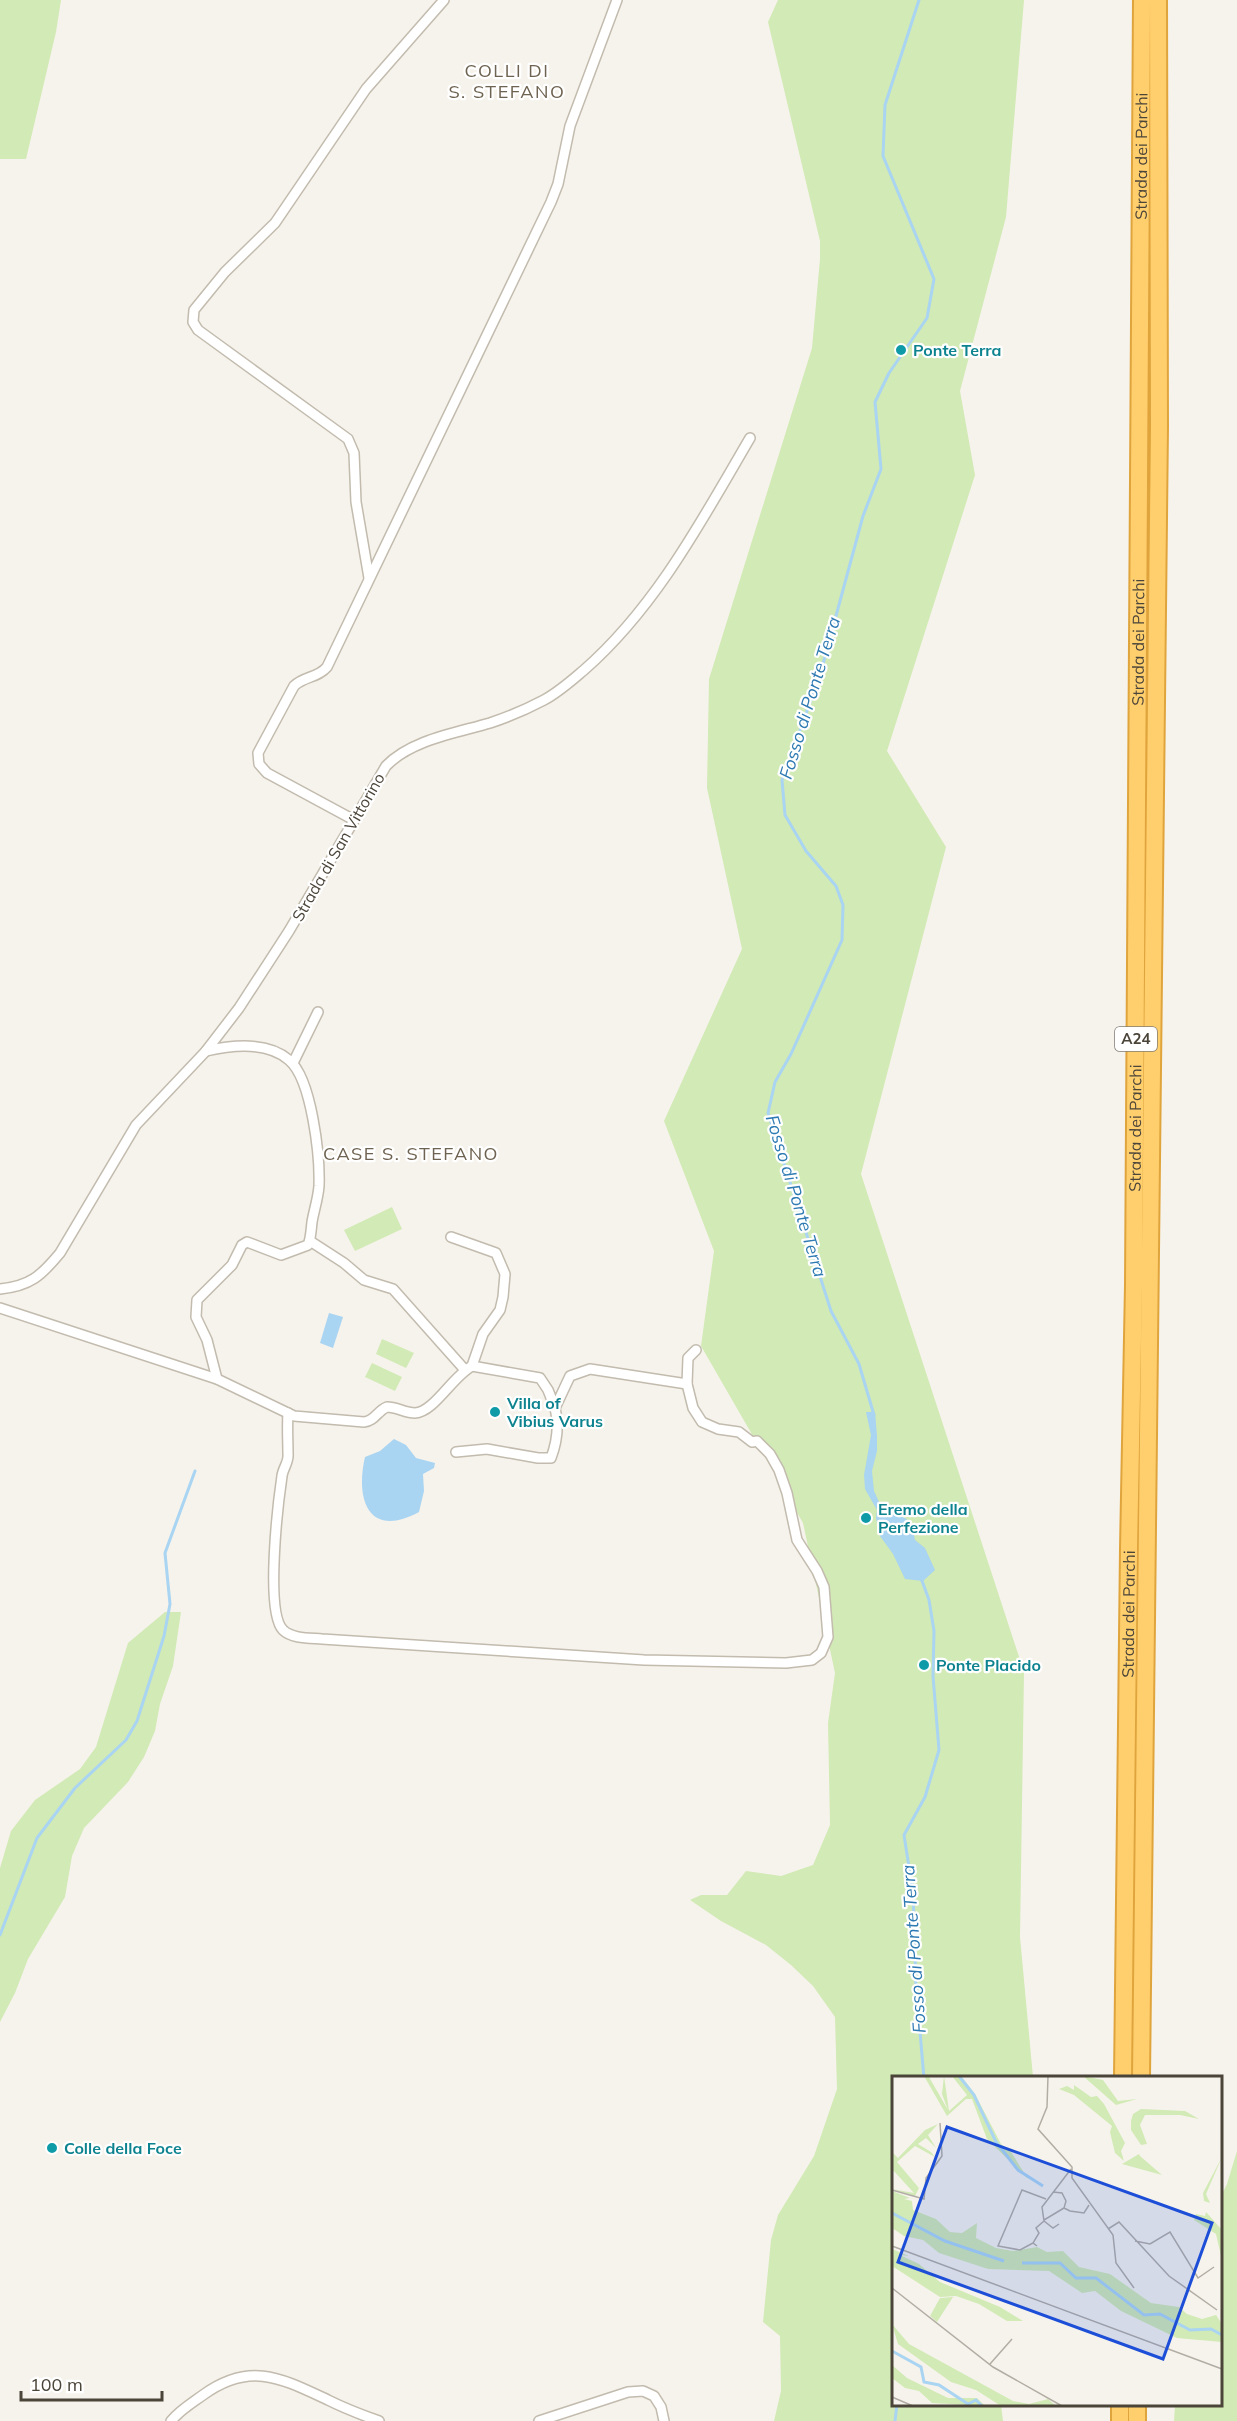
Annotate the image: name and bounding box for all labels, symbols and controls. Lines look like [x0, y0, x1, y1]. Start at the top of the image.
district label: COLLI DI S. STEFANO [449, 59, 565, 103]
street label: Strada dei Parchi [1131, 92, 1151, 220]
place label: Ponte Terra [913, 340, 1001, 360]
marker: Ponte Terra [894, 343, 908, 357]
street label: Strada dei Parchi [1128, 578, 1148, 706]
water label: Fosso di Ponte Terra [774, 614, 845, 782]
street label: Strada di San Vittorino [287, 769, 389, 925]
road number: A24 [1115, 1027, 1157, 1051]
street label: Strada dei Parchi [1125, 1064, 1145, 1192]
water label: Fosso di Ponte Terra [761, 1112, 832, 1280]
district label: CASE S. STEFANO [323, 1142, 499, 1165]
place label: Villa of Vibius Varus [506, 1393, 603, 1431]
marker: Villa of Vibius Varus [488, 1405, 502, 1419]
place label: Eremo della Perfezione [878, 1499, 968, 1537]
marker: Eremo della Perfezione [859, 1511, 873, 1525]
street label: Strada dei Parchi [1118, 1550, 1139, 1678]
place label: Ponte Placido [936, 1655, 1041, 1675]
marker: Ponte Placido [917, 1658, 931, 1672]
water label: Fosso di Ponte Terra [896, 1864, 931, 2034]
inset map [892, 2076, 1222, 2406]
place label: Colle della Foce [64, 2138, 182, 2158]
marker: Colle della Foce [45, 2141, 59, 2155]
scale bar [21, 2364, 162, 2402]
text: 100 m [30, 2373, 83, 2396]

